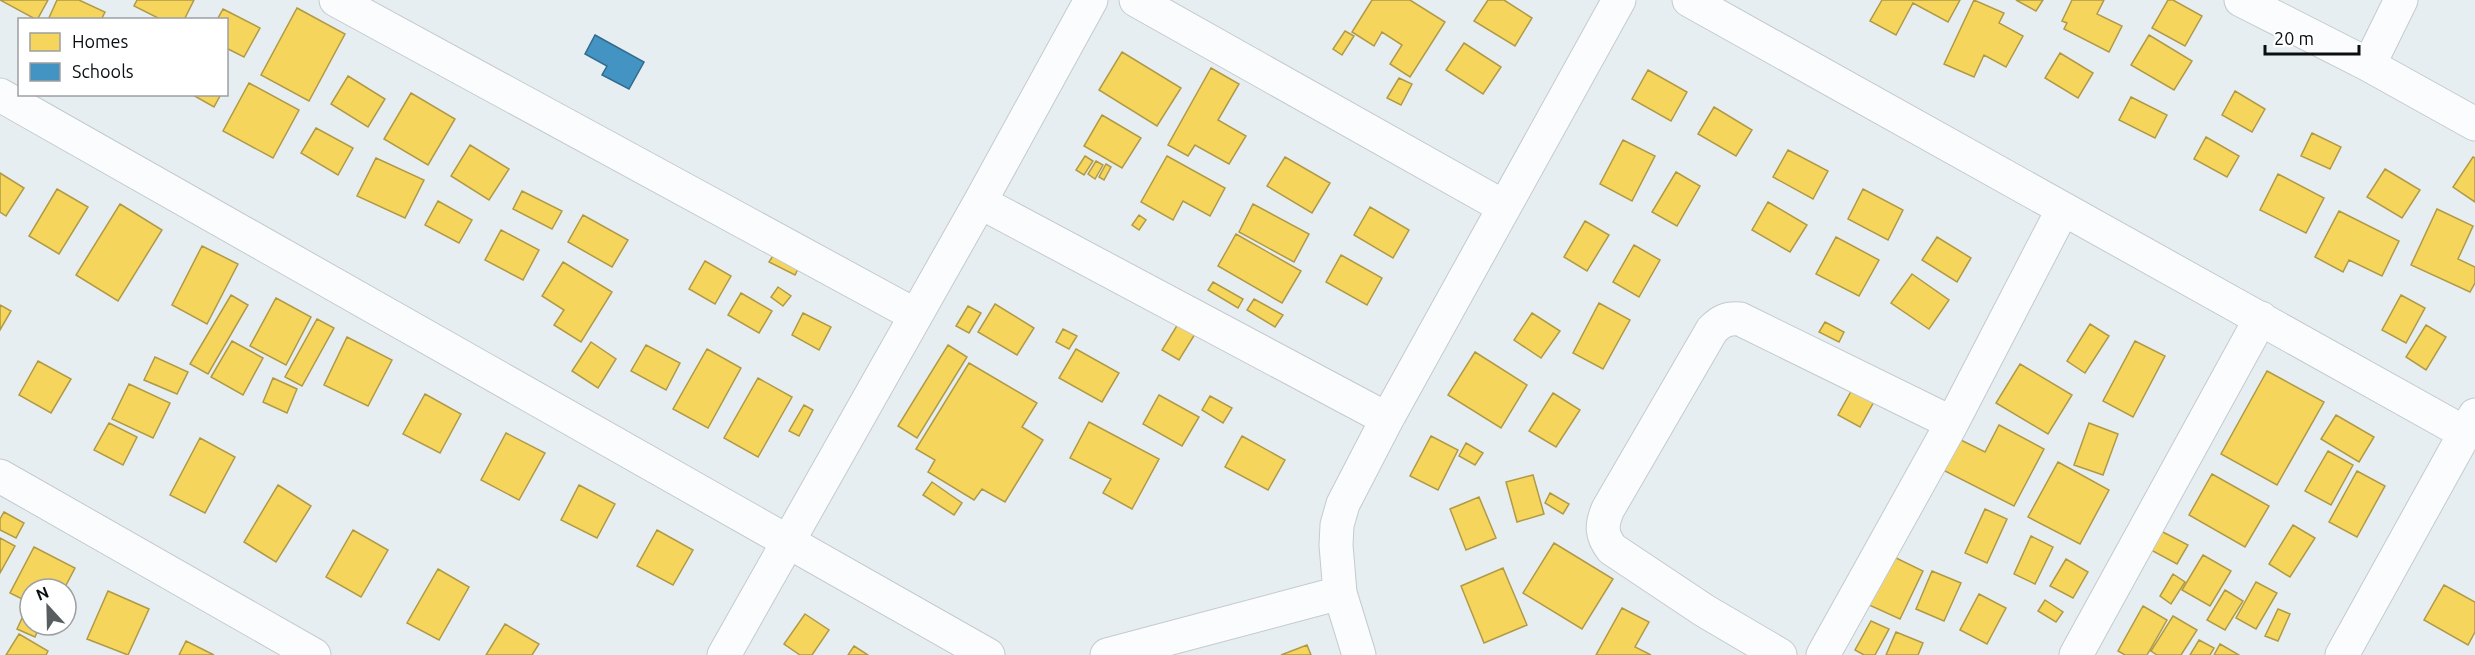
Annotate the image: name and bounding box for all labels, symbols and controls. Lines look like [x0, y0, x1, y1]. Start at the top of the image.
legend [18, 18, 228, 96]
scale bar [2265, 18, 2360, 56]
text: 20 m [2274, 28, 2314, 48]
text: Homes [72, 31, 129, 51]
text: Schools [72, 61, 134, 81]
north arrow [18, 577, 78, 637]
text: N [33, 583, 51, 604]

